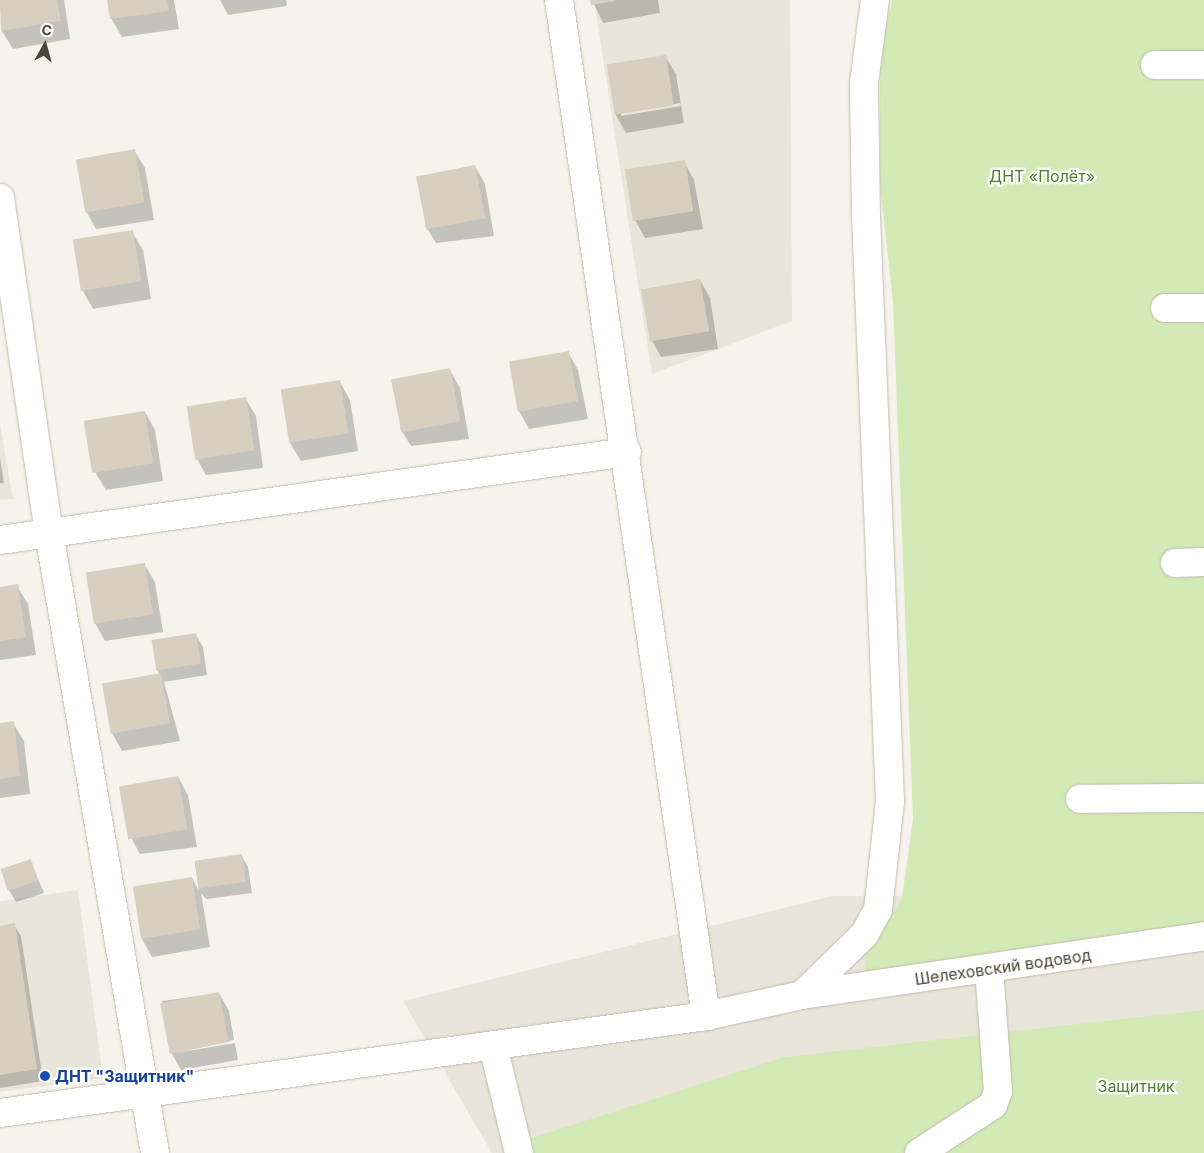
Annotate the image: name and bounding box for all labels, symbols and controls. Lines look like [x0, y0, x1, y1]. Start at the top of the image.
north arrow [20, 20, 70, 70]
text: С [41, 21, 53, 39]
park label: ДНТ «Полёт» [989, 166, 1095, 186]
street label: Шелеховский водовод [914, 945, 1092, 989]
place label: ДНТ "Защитник" [55, 1066, 194, 1086]
marker: ДНТ "Защитник" [39, 1070, 51, 1082]
park label: Защитник [1097, 1076, 1175, 1096]

